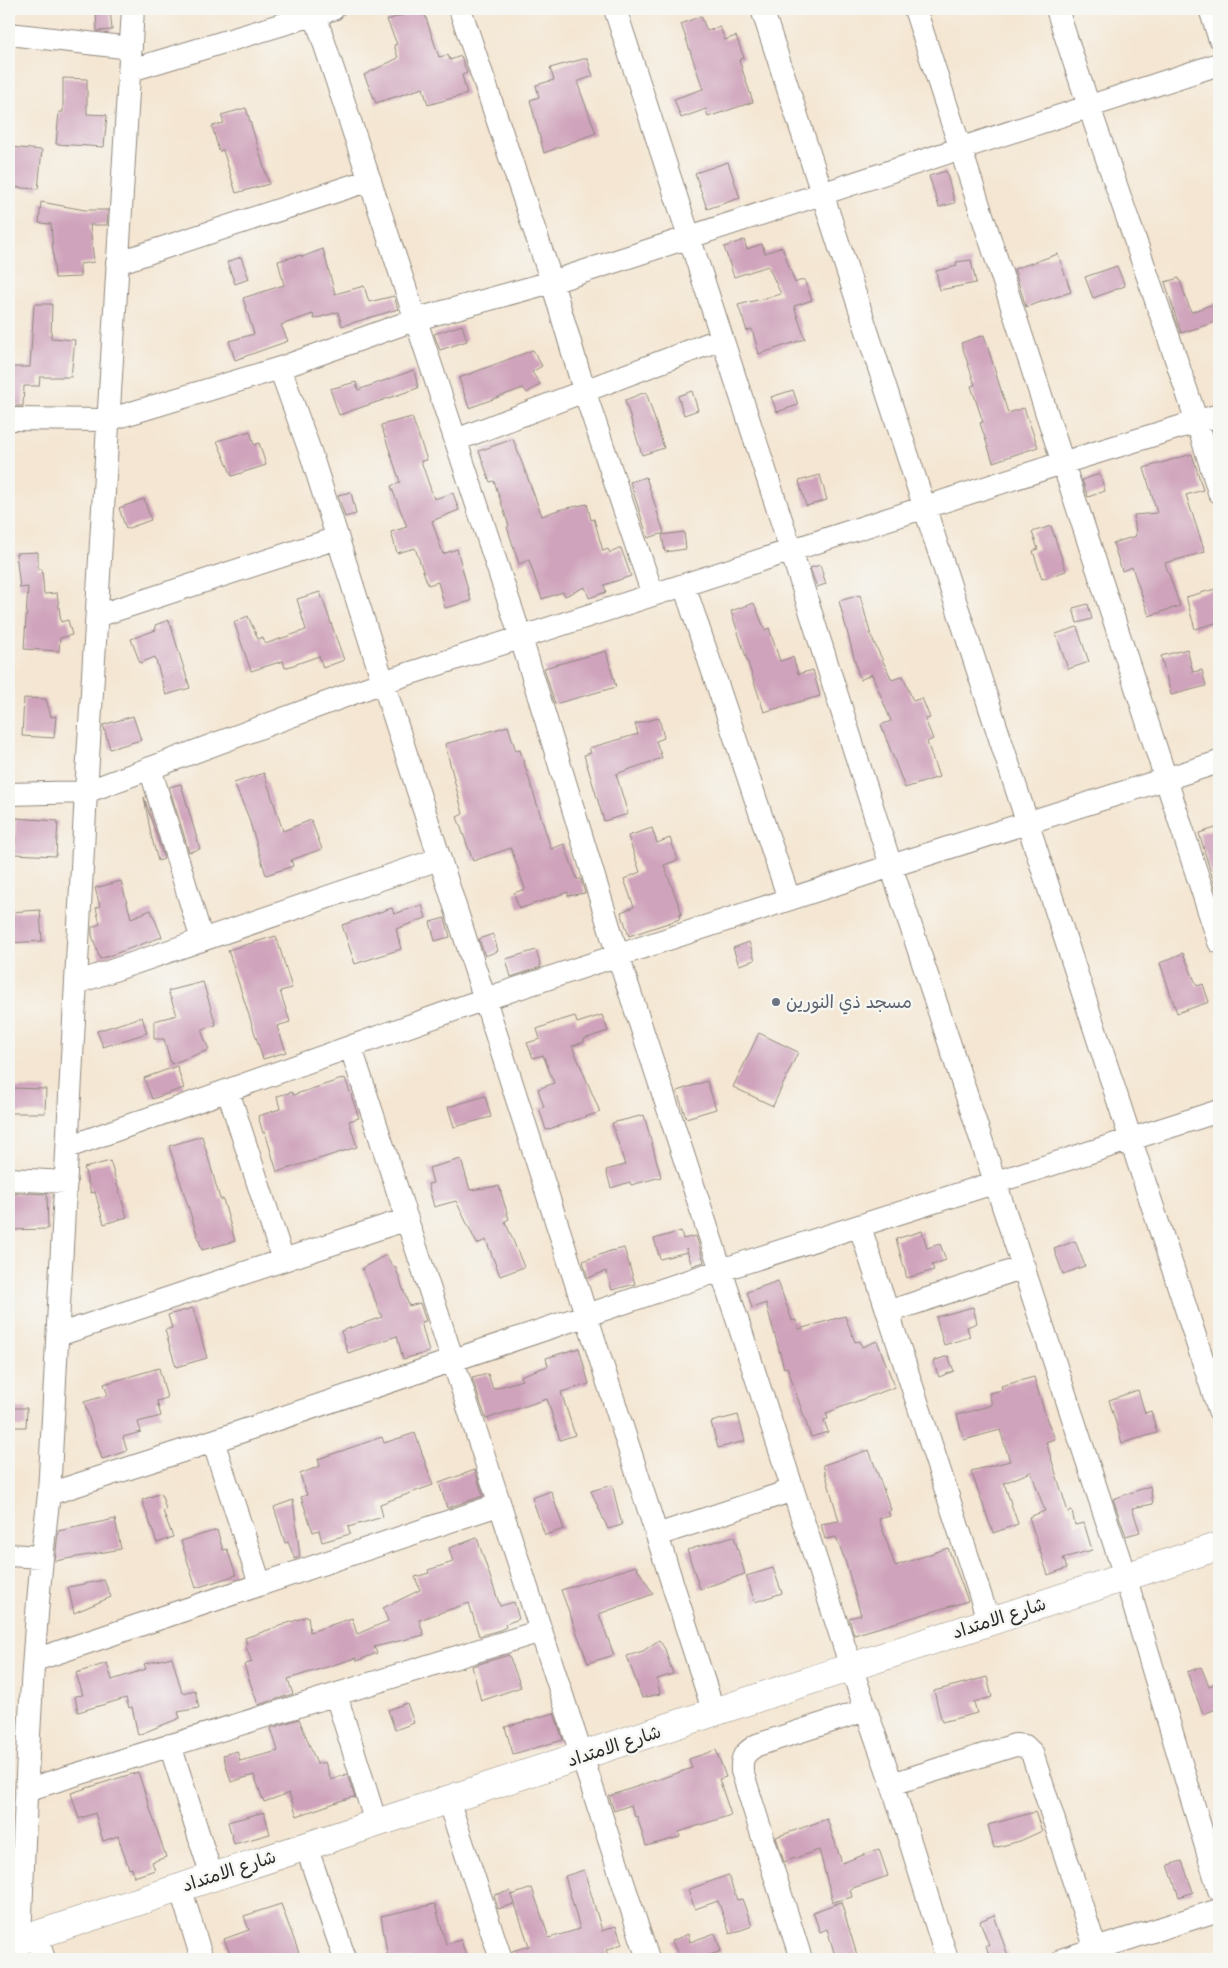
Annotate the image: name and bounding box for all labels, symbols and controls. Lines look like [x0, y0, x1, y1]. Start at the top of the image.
place label: مسجد ذي النورين [786, 986, 912, 1018]
marker: مسجد ذي النورين [770, 996, 782, 1008]
street label: شارع الامتداد [948, 1588, 1050, 1648]
street label: شارع الامتداد [563, 1716, 665, 1776]
street label: شارع الامتداد [178, 1841, 280, 1901]

